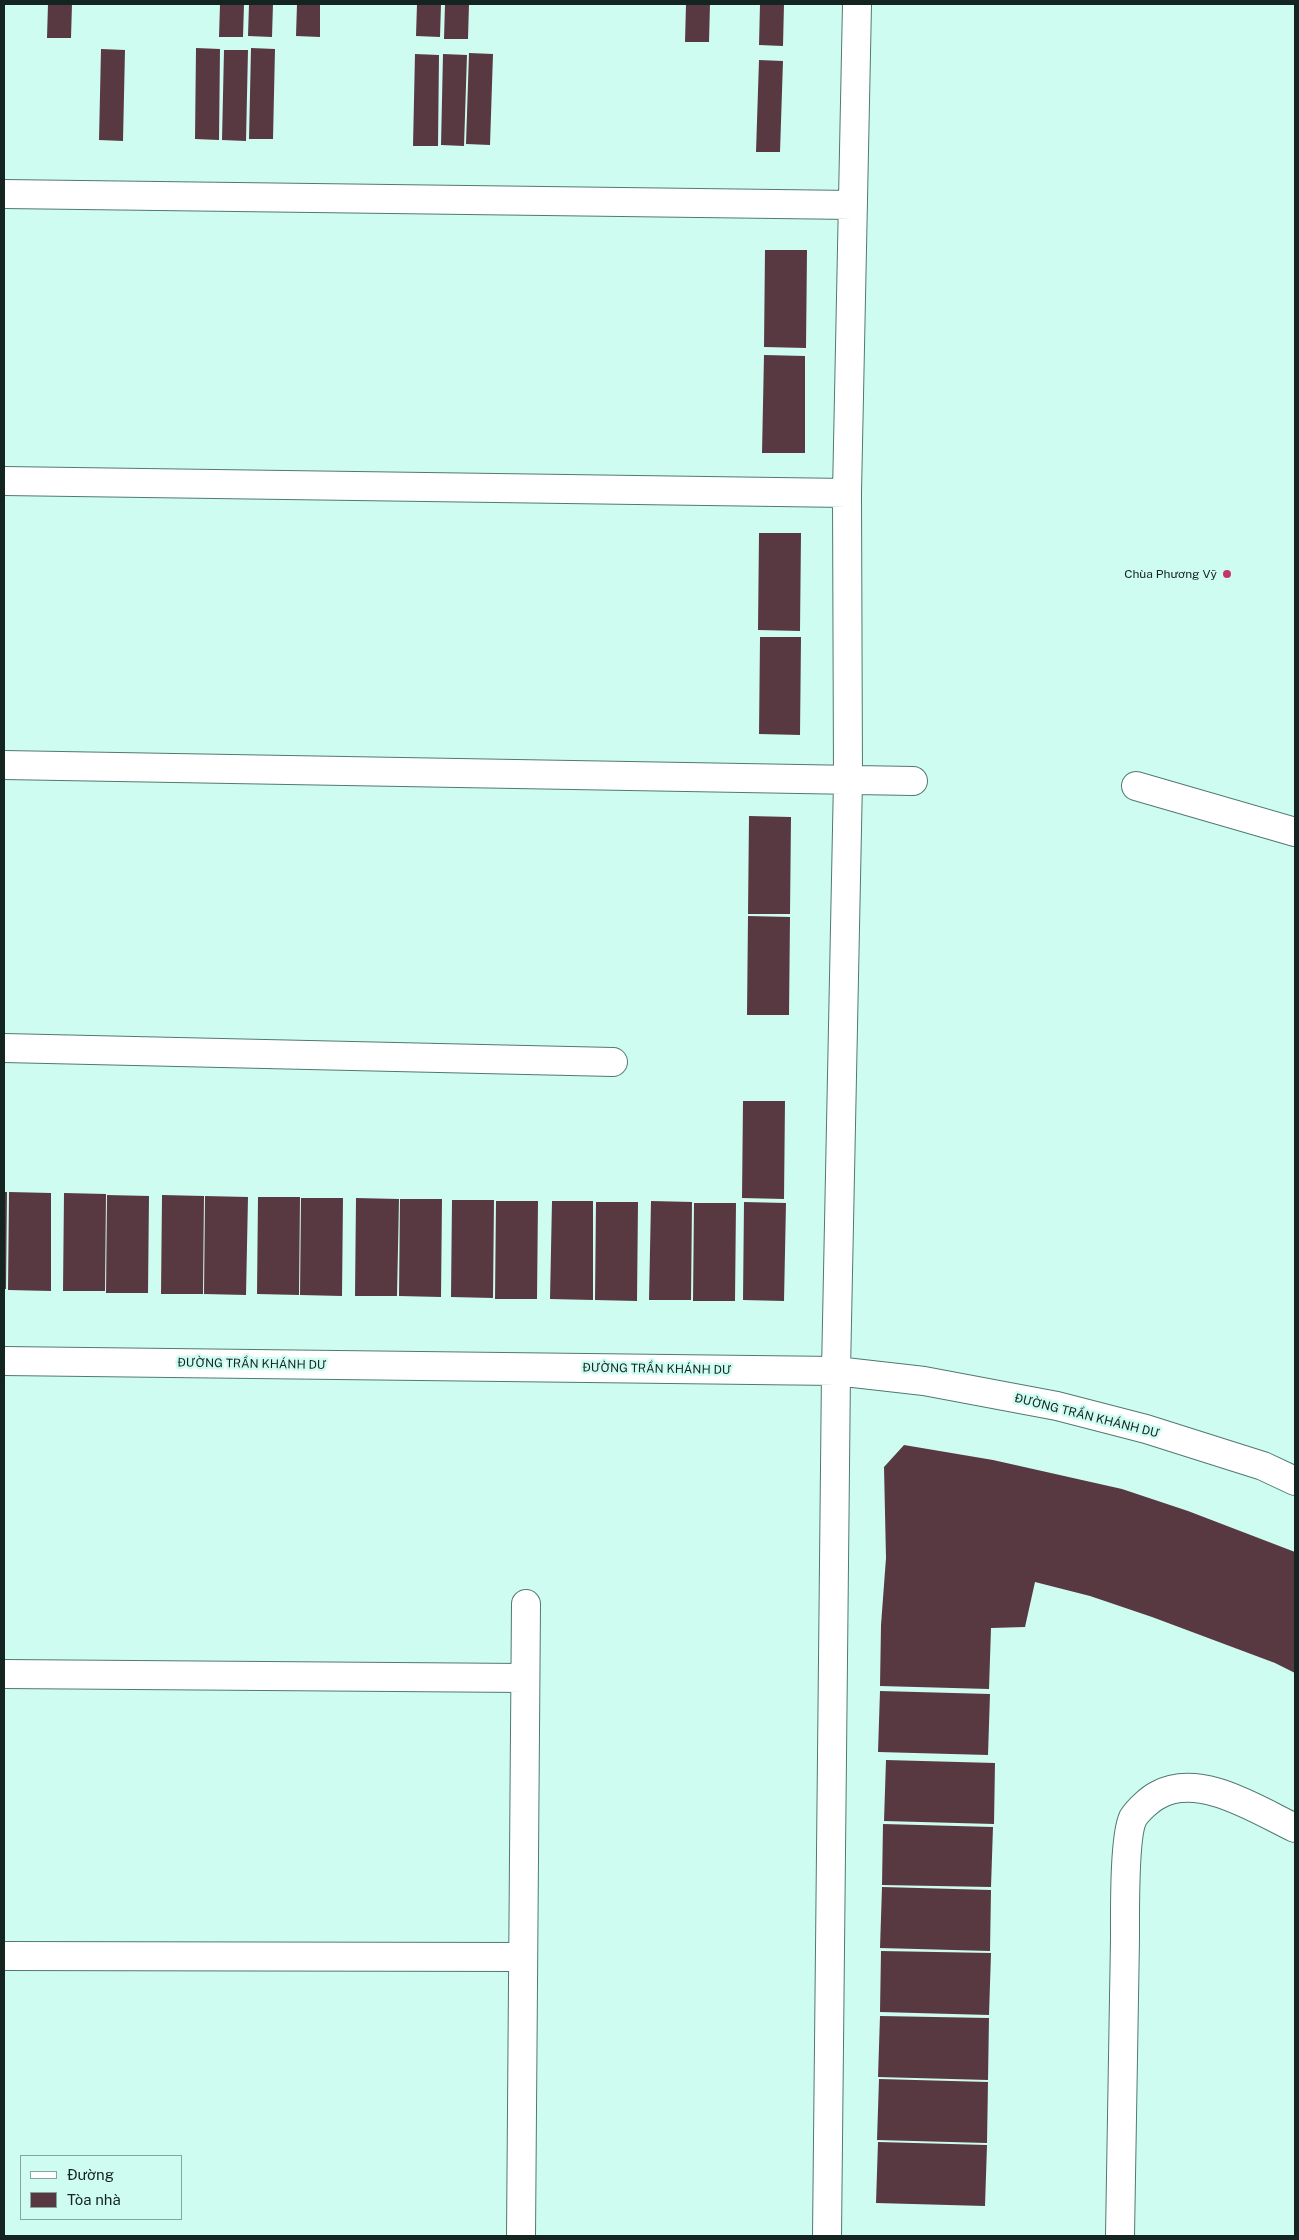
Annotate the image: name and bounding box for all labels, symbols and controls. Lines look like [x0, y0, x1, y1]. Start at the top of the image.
place label: Chùa Phương Vỹ [1124, 567, 1217, 581]
marker: Chùa Phương Vỹ [1221, 568, 1233, 580]
street label: ĐƯỜNG TRẦN KHÁNH DƯ [177, 1355, 327, 1373]
street label: ĐƯỜNG TRẦN KHÁNH DƯ [582, 1360, 732, 1378]
street label: ĐƯỜNG TRẦN KHÁNH DƯ [1013, 1391, 1161, 1441]
legend [20, 2155, 182, 2220]
text: Đường [67, 2166, 114, 2183]
text: Tòa nhà [67, 2191, 121, 2208]

